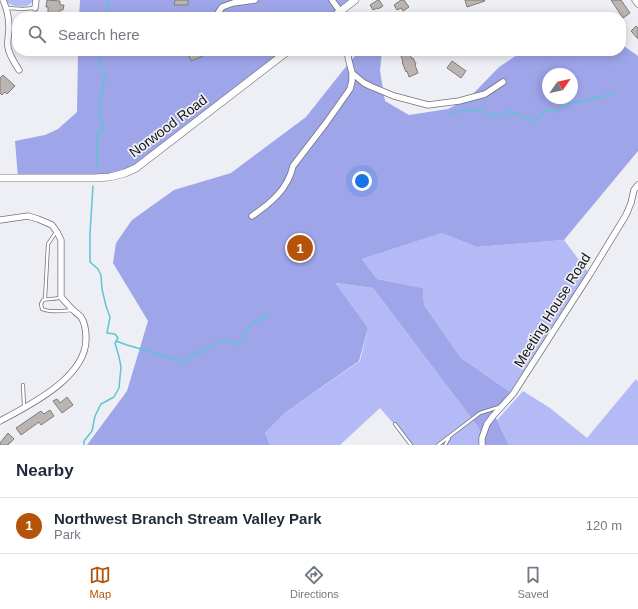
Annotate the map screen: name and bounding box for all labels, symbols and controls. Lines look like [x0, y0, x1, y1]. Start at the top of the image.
search box [12, 12, 626, 56]
icon: search [26, 23, 48, 45]
text: Search here [58, 26, 140, 43]
north arrow [542, 68, 578, 104]
street label: Norwood Road [126, 92, 210, 160]
your location [352, 171, 372, 191]
pin: 1 [287, 233, 313, 263]
street label: Meeting House Road [510, 250, 594, 370]
text: Nearby [16, 461, 74, 480]
text: Northwest Branch Stream Valley Park [54, 510, 322, 527]
text: 1 [25, 518, 33, 533]
text: 120 m [586, 518, 622, 533]
text: Park [54, 527, 81, 542]
tab: Map [89, 564, 111, 600]
tab: Directions [290, 564, 339, 600]
tab: Saved [517, 564, 549, 600]

